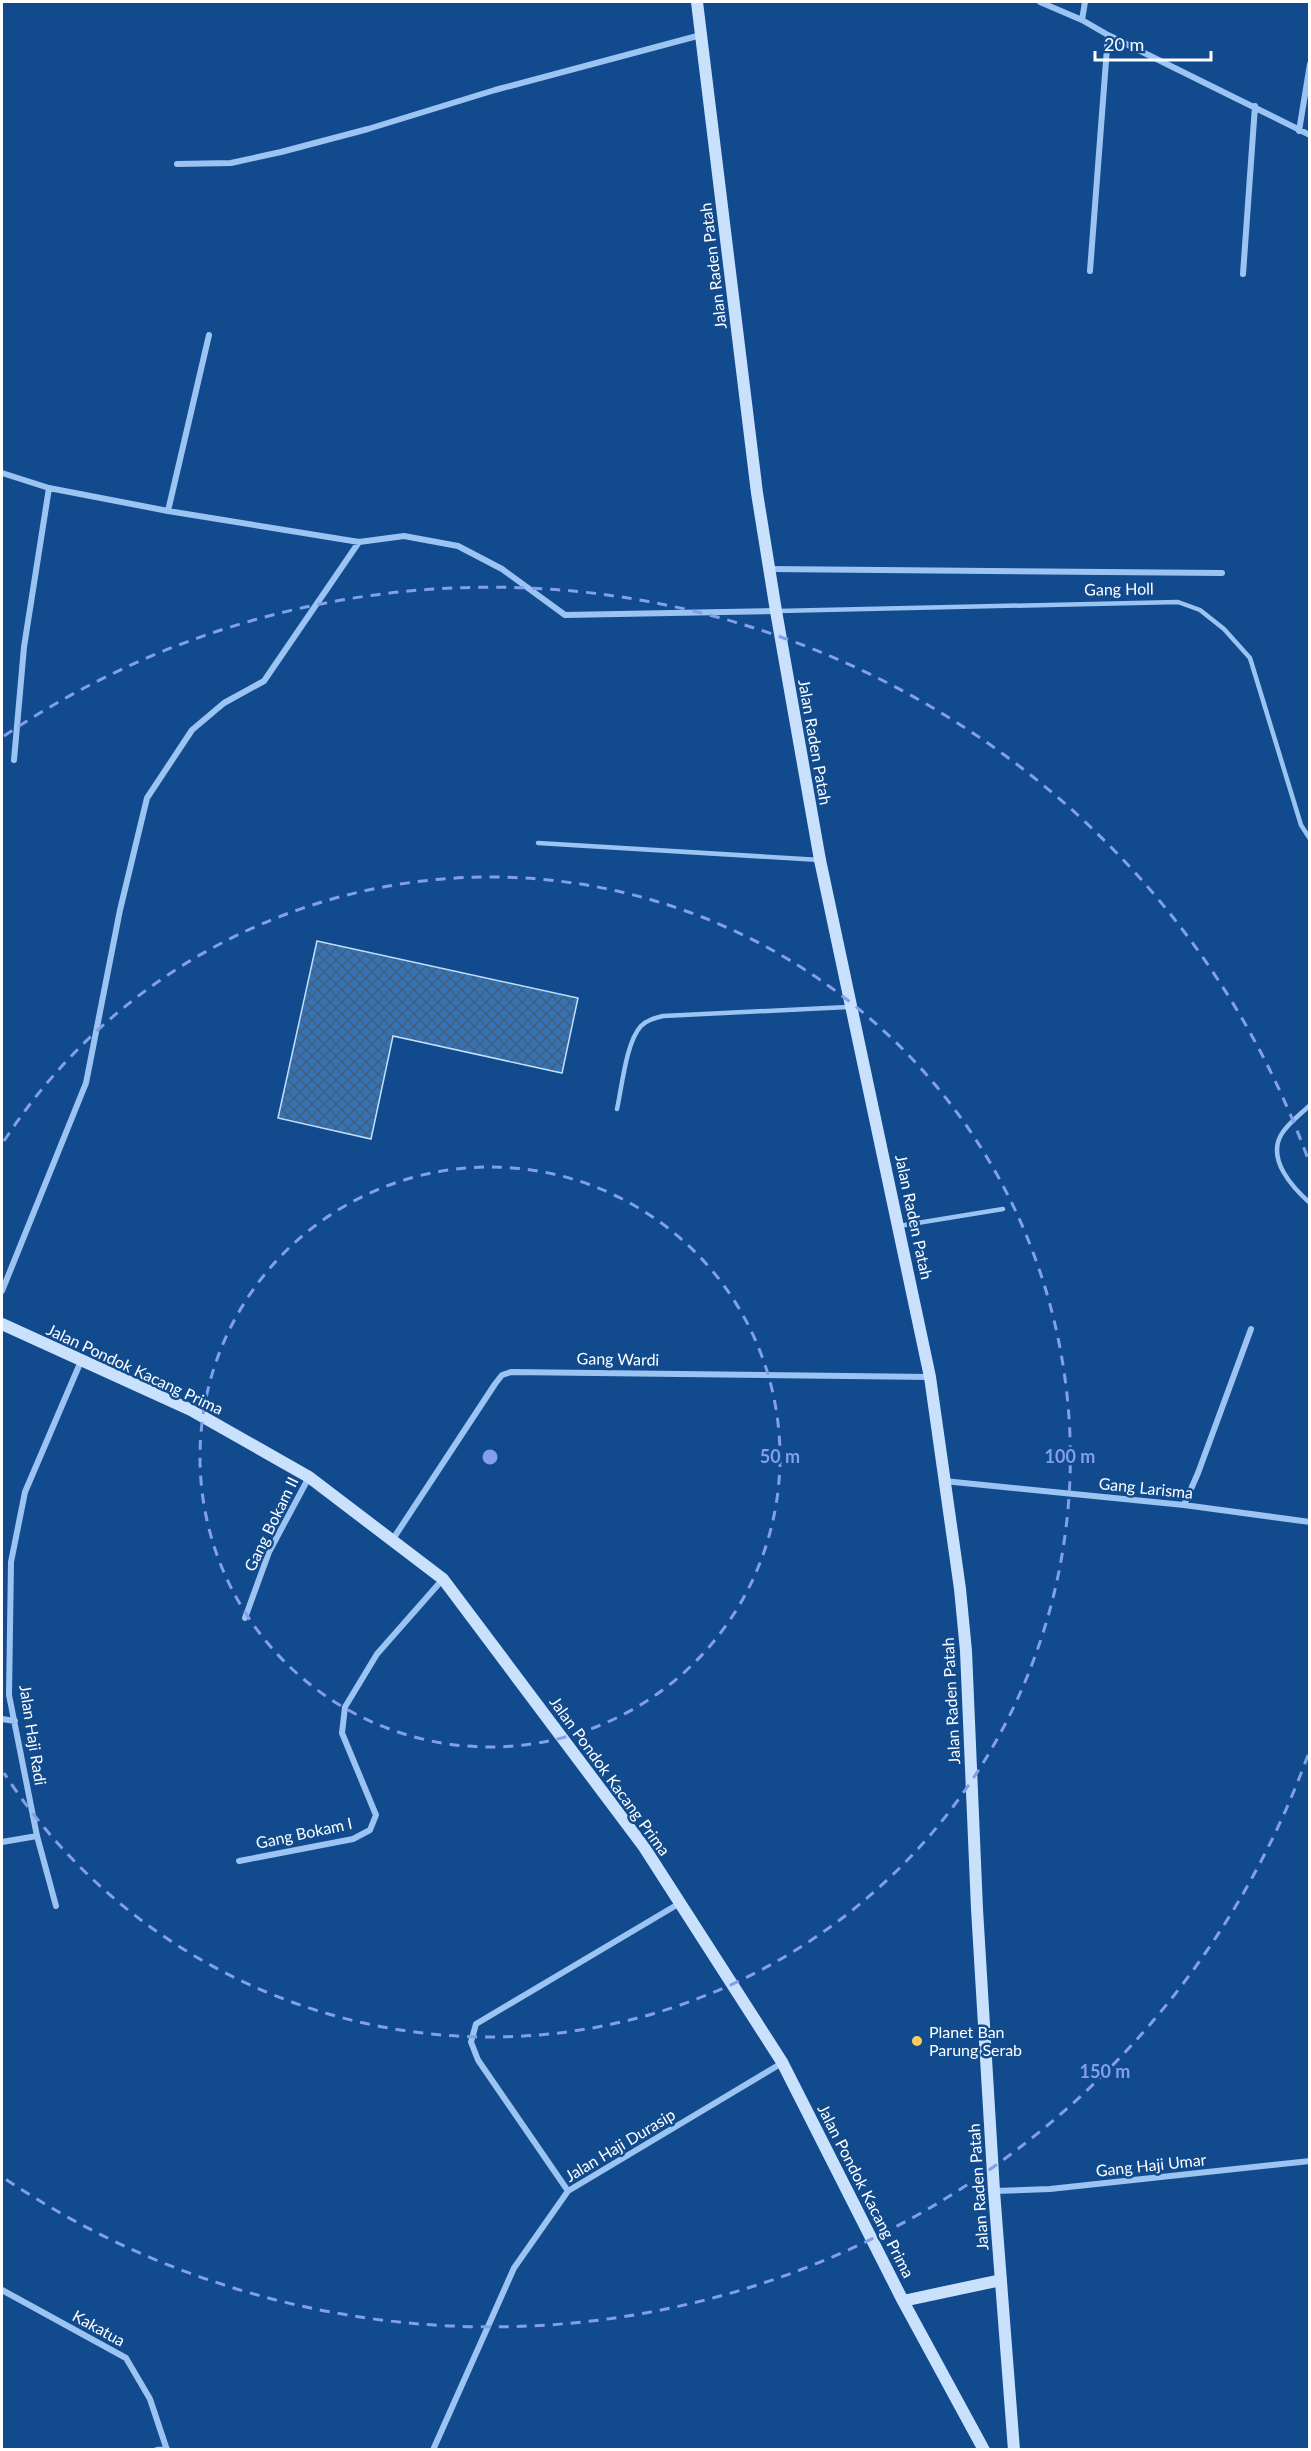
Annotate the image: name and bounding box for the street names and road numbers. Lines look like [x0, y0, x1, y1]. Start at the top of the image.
street label: Jalan Raden Patah [695, 202, 730, 330]
street label: Gang Holl [1084, 578, 1154, 599]
street label: Jalan Raden Patah [795, 678, 836, 806]
street label: Jalan Raden Patah [892, 1153, 937, 1281]
street label: Jalan Pondok Kacang Prima [44, 1319, 226, 1418]
street label: Gang Wardi [577, 1348, 659, 1369]
street label: Gang Larisma [1098, 1473, 1194, 1502]
street label: Gang Bokam II [240, 1474, 302, 1574]
street label: Jalan Raden Patah [938, 1637, 963, 1765]
street label: Jalan Haji Radi [16, 1683, 51, 1787]
street label: Jalan Pondok Kacang Prima [546, 1692, 675, 1859]
street label: Gang Bokam I [254, 1813, 354, 1852]
street label: Jalan Pondok Kacang Prima [814, 2101, 919, 2281]
street label: Jalan Haji Durasip [561, 2104, 678, 2185]
street label: Jalan Raden Patah [964, 2123, 991, 2251]
street label: Gang Haji Umar [1095, 2149, 1207, 2180]
street label: Kakatua [70, 2305, 129, 2350]

